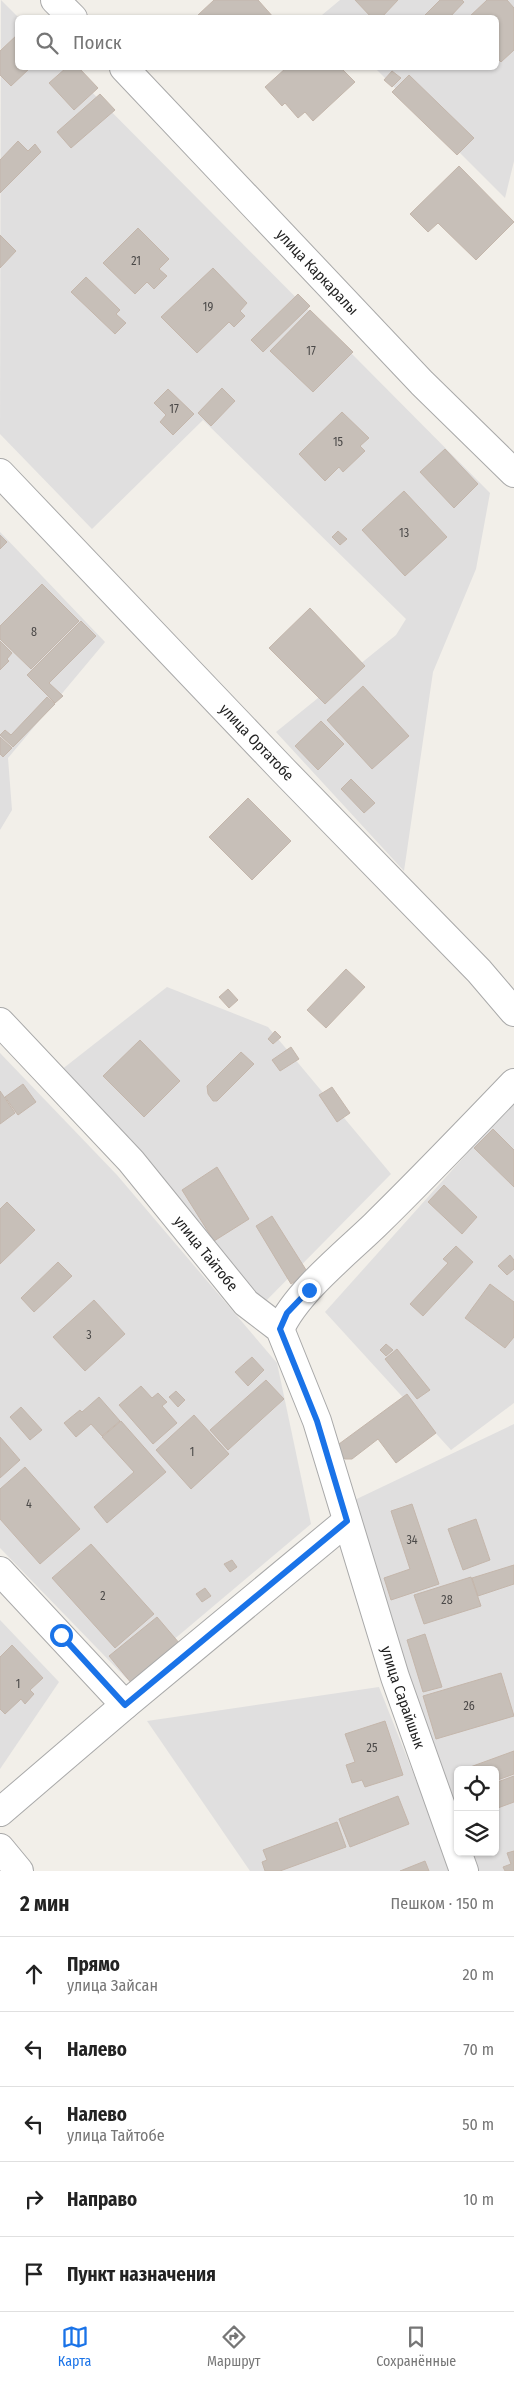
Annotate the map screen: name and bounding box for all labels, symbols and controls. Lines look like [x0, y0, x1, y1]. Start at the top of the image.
search box [15, 15, 499, 70]
icon: search [33, 29, 61, 57]
text: Поиск [73, 31, 122, 54]
street label: улица Каркаралы [272, 225, 362, 319]
house number: 21 [131, 254, 141, 268]
house number: 19 [203, 300, 213, 314]
house number: 17 [306, 344, 316, 358]
house number: 17 [169, 402, 179, 416]
house number: 15 [333, 435, 344, 449]
house number: 13 [399, 526, 409, 540]
house number: 8 [31, 625, 37, 639]
street label: улица Ортатобе [216, 700, 298, 785]
street label: улица Тайтобе [170, 1212, 242, 1295]
route end [298, 1279, 321, 1302]
house number: 3 [86, 1328, 92, 1342]
house number: 1 [190, 1445, 194, 1459]
house number: 4 [26, 1497, 32, 1511]
house number: 34 [406, 1533, 418, 1547]
house number: 2 [100, 1589, 106, 1603]
house number: 28 [441, 1593, 453, 1607]
route start [50, 1624, 73, 1647]
street label: улица Сарайшык [377, 1644, 429, 1751]
house number: 1 [16, 1677, 20, 1691]
house number: 26 [463, 1699, 475, 1713]
house number: 25 [367, 1741, 378, 1755]
map controls [454, 1766, 499, 1856]
button: locate [454, 1766, 499, 1811]
button: layers [454, 1811, 499, 1856]
text: 2 мин [20, 1891, 69, 1917]
text: Пешком · 150 m [391, 1894, 494, 1913]
text: Прямо [67, 1953, 120, 1976]
icon: ahead [20, 1960, 48, 1988]
text: 20 m [463, 1965, 494, 1984]
text: улица Зайсан [67, 1976, 158, 1995]
icon: left [20, 2035, 48, 2063]
text: Налево [67, 2038, 127, 2061]
text: 70 m [463, 2040, 494, 2059]
text: Налево [67, 2103, 127, 2126]
icon: left [20, 2110, 48, 2138]
text: 50 m [462, 2115, 494, 2134]
text: улица Тайтобе [67, 2126, 165, 2145]
icon: right [20, 2185, 48, 2213]
text: Направо [67, 2188, 137, 2211]
text: 10 m [463, 2190, 494, 2209]
icon: arrive [20, 2260, 48, 2288]
text: Пункт назначения [67, 2263, 216, 2286]
tab: Карта [58, 2323, 91, 2370]
tab: Маршрут [207, 2323, 261, 2370]
tab: Сохранённые [376, 2323, 456, 2370]

